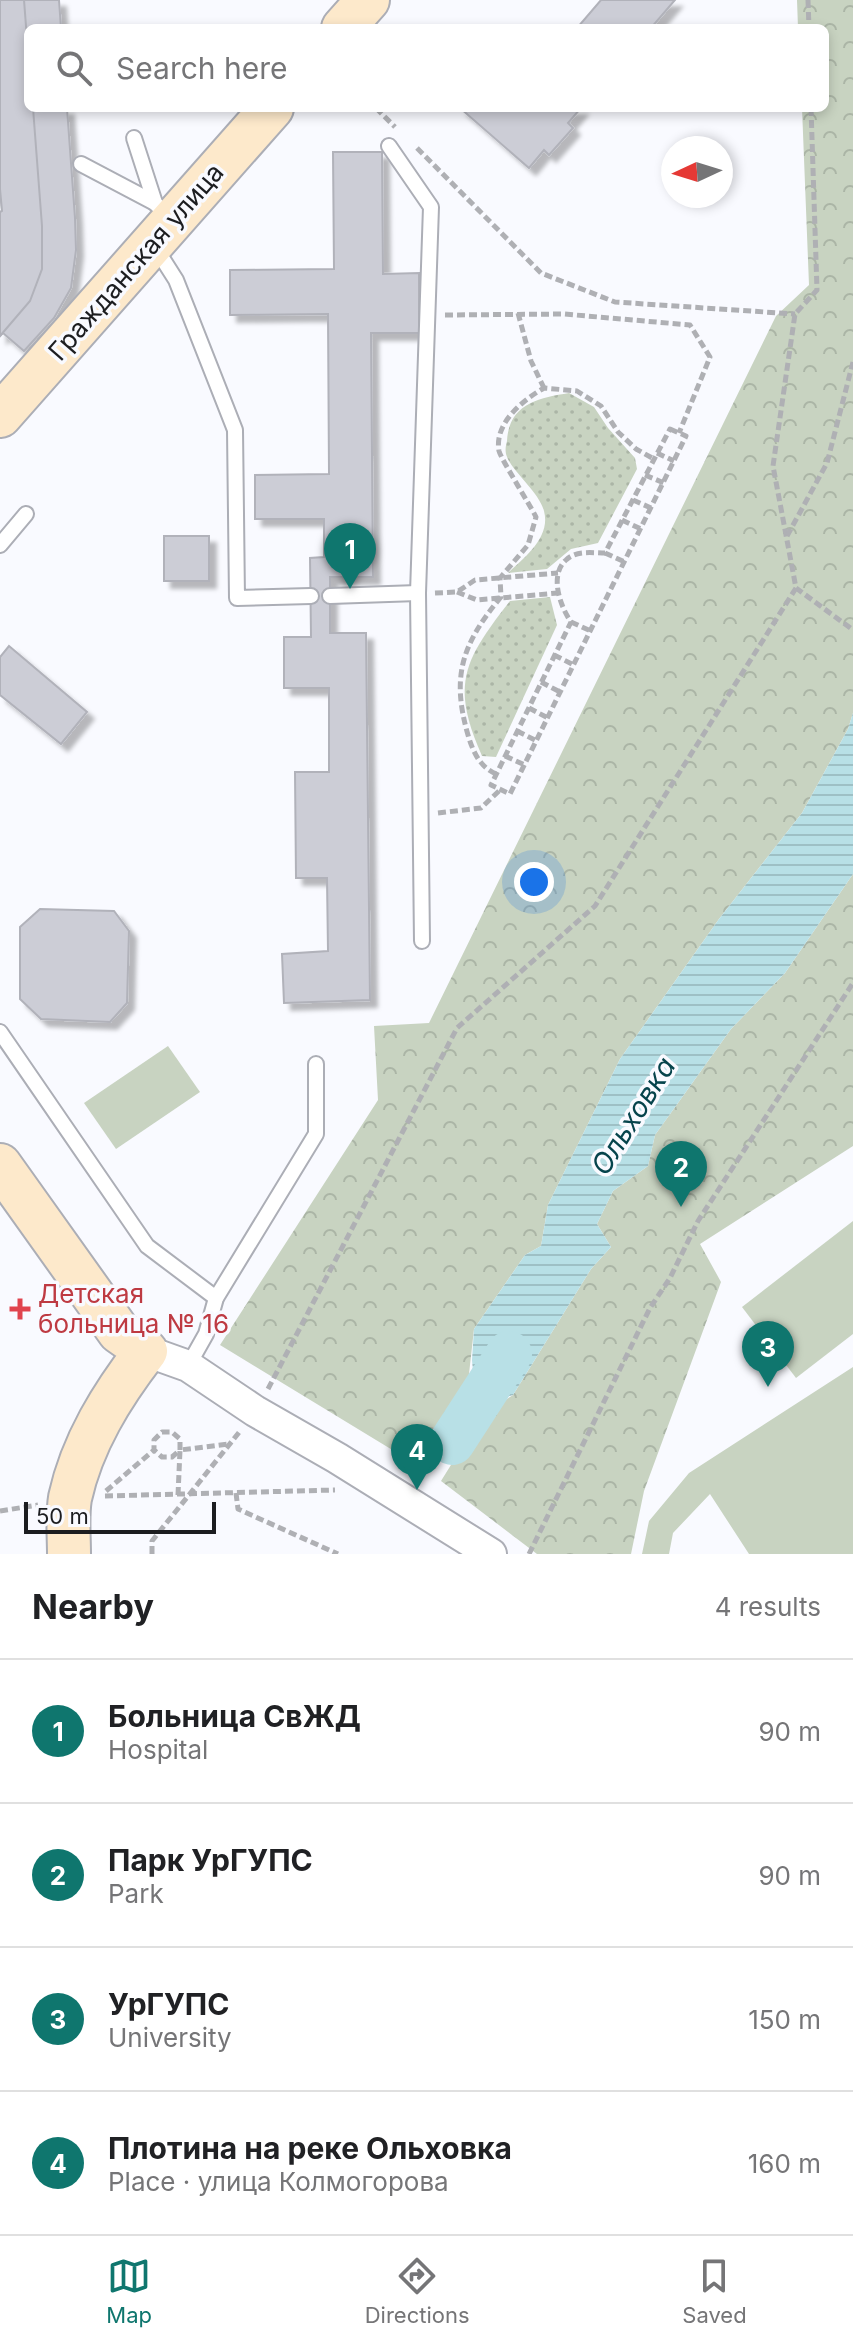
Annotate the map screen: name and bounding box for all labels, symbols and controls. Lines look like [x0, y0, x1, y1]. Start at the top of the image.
search box [24, 24, 829, 112]
icon: search [52, 46, 96, 90]
text: Search here [116, 50, 288, 86]
north arrow [661, 136, 733, 208]
street label: Гражданская улица [42, 157, 230, 367]
pin: 1 [324, 523, 376, 589]
your location [514, 862, 554, 902]
water label: Ольховка [584, 1051, 682, 1181]
pin: 2 [655, 1141, 707, 1207]
place label: Детская больница № 16 [38, 1278, 229, 1339]
marker: Детская больница № 16 [9, 1298, 31, 1320]
pin: 3 [742, 1321, 794, 1387]
pin: 4 [391, 1424, 443, 1490]
scale bar [24, 1498, 216, 1534]
text: 50 m [36, 1503, 89, 1529]
text: Nearby [32, 1586, 154, 1627]
text: 4 results [715, 1591, 821, 1622]
text: Больница СвЖД [108, 1698, 361, 1734]
text: 1 [52, 1716, 64, 1747]
text: 90 m [758, 1716, 821, 1747]
text: Hospital [108, 1734, 208, 1765]
text: Парк УрГУПС [108, 1842, 313, 1878]
text: 2 [50, 1860, 66, 1891]
text: 90 m [758, 1860, 821, 1891]
text: Park [108, 1878, 164, 1909]
text: УрГУПС [108, 1986, 229, 2022]
text: 3 [50, 2004, 66, 2035]
text: 150 m [748, 2004, 821, 2035]
text: University [108, 2022, 232, 2053]
text: Плотина на реке Ольховка [108, 2130, 512, 2166]
text: 4 [49, 2148, 67, 2179]
text: 160 m [748, 2148, 821, 2179]
text: Place · улица Колмогорова [108, 2166, 449, 2197]
tab: Map [106, 2254, 152, 2328]
tab: Directions [365, 2254, 470, 2328]
tab: Saved [682, 2254, 747, 2328]

